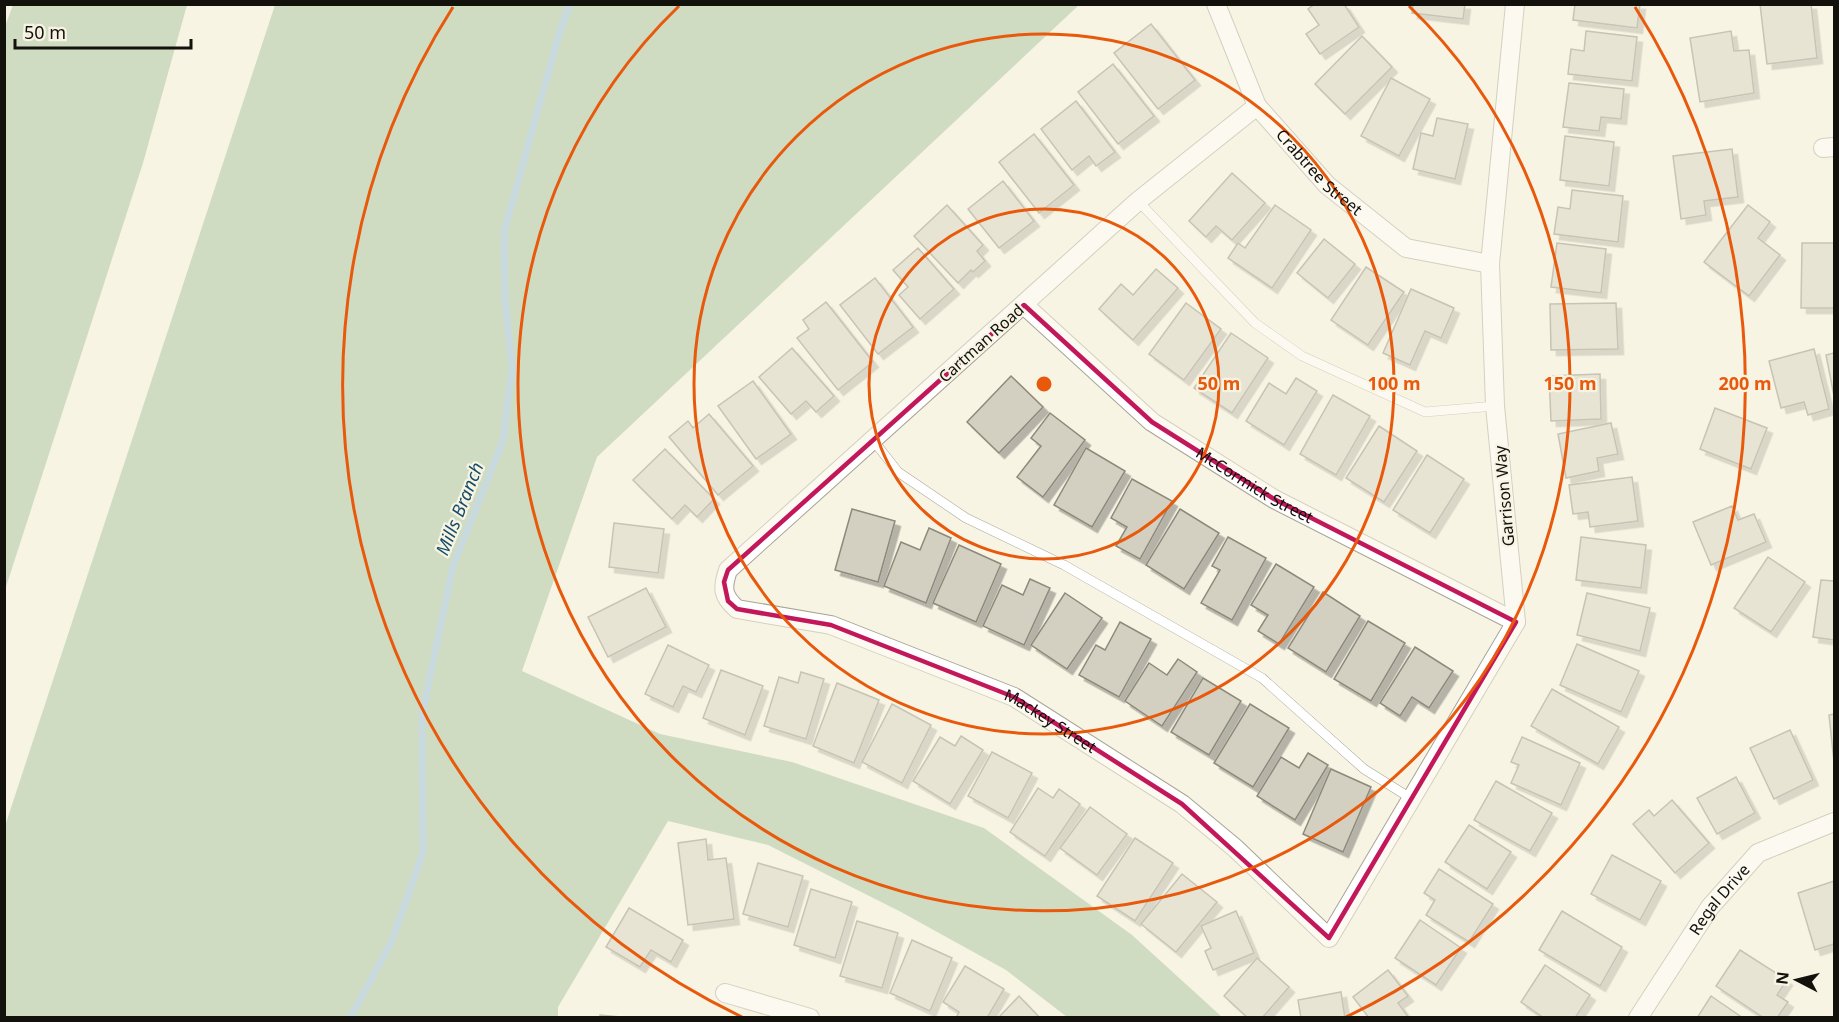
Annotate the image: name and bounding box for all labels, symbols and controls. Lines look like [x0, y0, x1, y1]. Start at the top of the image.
scale bar [15, 12, 190, 50]
text: 50 m [24, 20, 66, 44]
street label: Crabtree Street [1271, 124, 1367, 220]
street label: Cartman Road [934, 299, 1028, 387]
text: 50 m [1198, 371, 1240, 395]
text: 100 m [1367, 371, 1421, 395]
text: 150 m [1543, 371, 1597, 395]
text: 200 m [1718, 371, 1772, 395]
centre of rings [1034, 374, 1054, 394]
street label: McCormick Street [1192, 442, 1317, 528]
street label: Garrison Way [1489, 444, 1519, 547]
water label: Mills Branch [430, 459, 489, 559]
street label: Mackey Street [1001, 683, 1101, 758]
street label: Regal Drive [1684, 859, 1754, 939]
north arrow [1767, 950, 1827, 1010]
text: N [1770, 970, 1794, 986]

